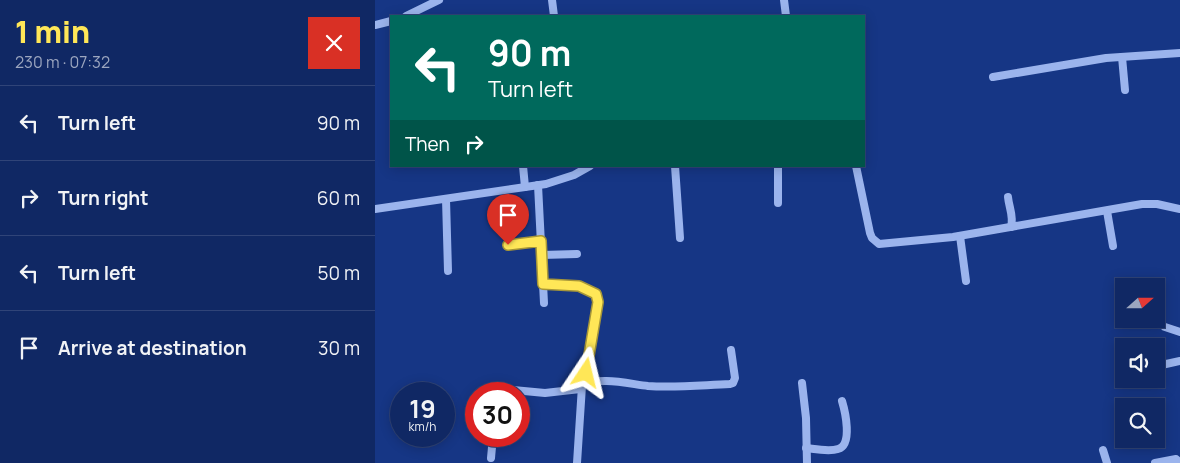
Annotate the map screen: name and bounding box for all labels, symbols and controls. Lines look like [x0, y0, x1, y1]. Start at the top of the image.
text: 1 min [15, 11, 90, 52]
button: close [308, 17, 360, 69]
text: 90 m [488, 29, 571, 77]
icon: left [405, 35, 470, 100]
text: 230 m · 07:32 [15, 51, 110, 73]
text: Turn left [488, 74, 573, 104]
icon: left [15, 109, 43, 137]
text: Turn left [58, 110, 136, 136]
text: 90 m [317, 110, 360, 136]
icon: right [460, 130, 488, 158]
text: Then [405, 131, 450, 157]
icon: right [15, 184, 43, 212]
text: Turn right [58, 185, 148, 211]
text: 60 m [317, 185, 360, 211]
pin [487, 194, 529, 245]
icon: arrive [494, 201, 522, 229]
icon: left [15, 259, 43, 287]
text: Turn left [58, 260, 136, 286]
text: 50 m [318, 260, 360, 286]
north arrow [1115, 278, 1165, 328]
map controls [1115, 278, 1165, 448]
icon: arrive [15, 334, 43, 362]
text: Arrive at destination [58, 335, 247, 361]
text: 30 m [318, 335, 360, 361]
button: sound [1115, 338, 1165, 388]
position arrow [559, 346, 611, 398]
speed limit sign: 30 [465, 382, 530, 447]
text: 19 [409, 391, 436, 426]
button: search [1115, 398, 1165, 448]
text: km/h [409, 418, 436, 435]

